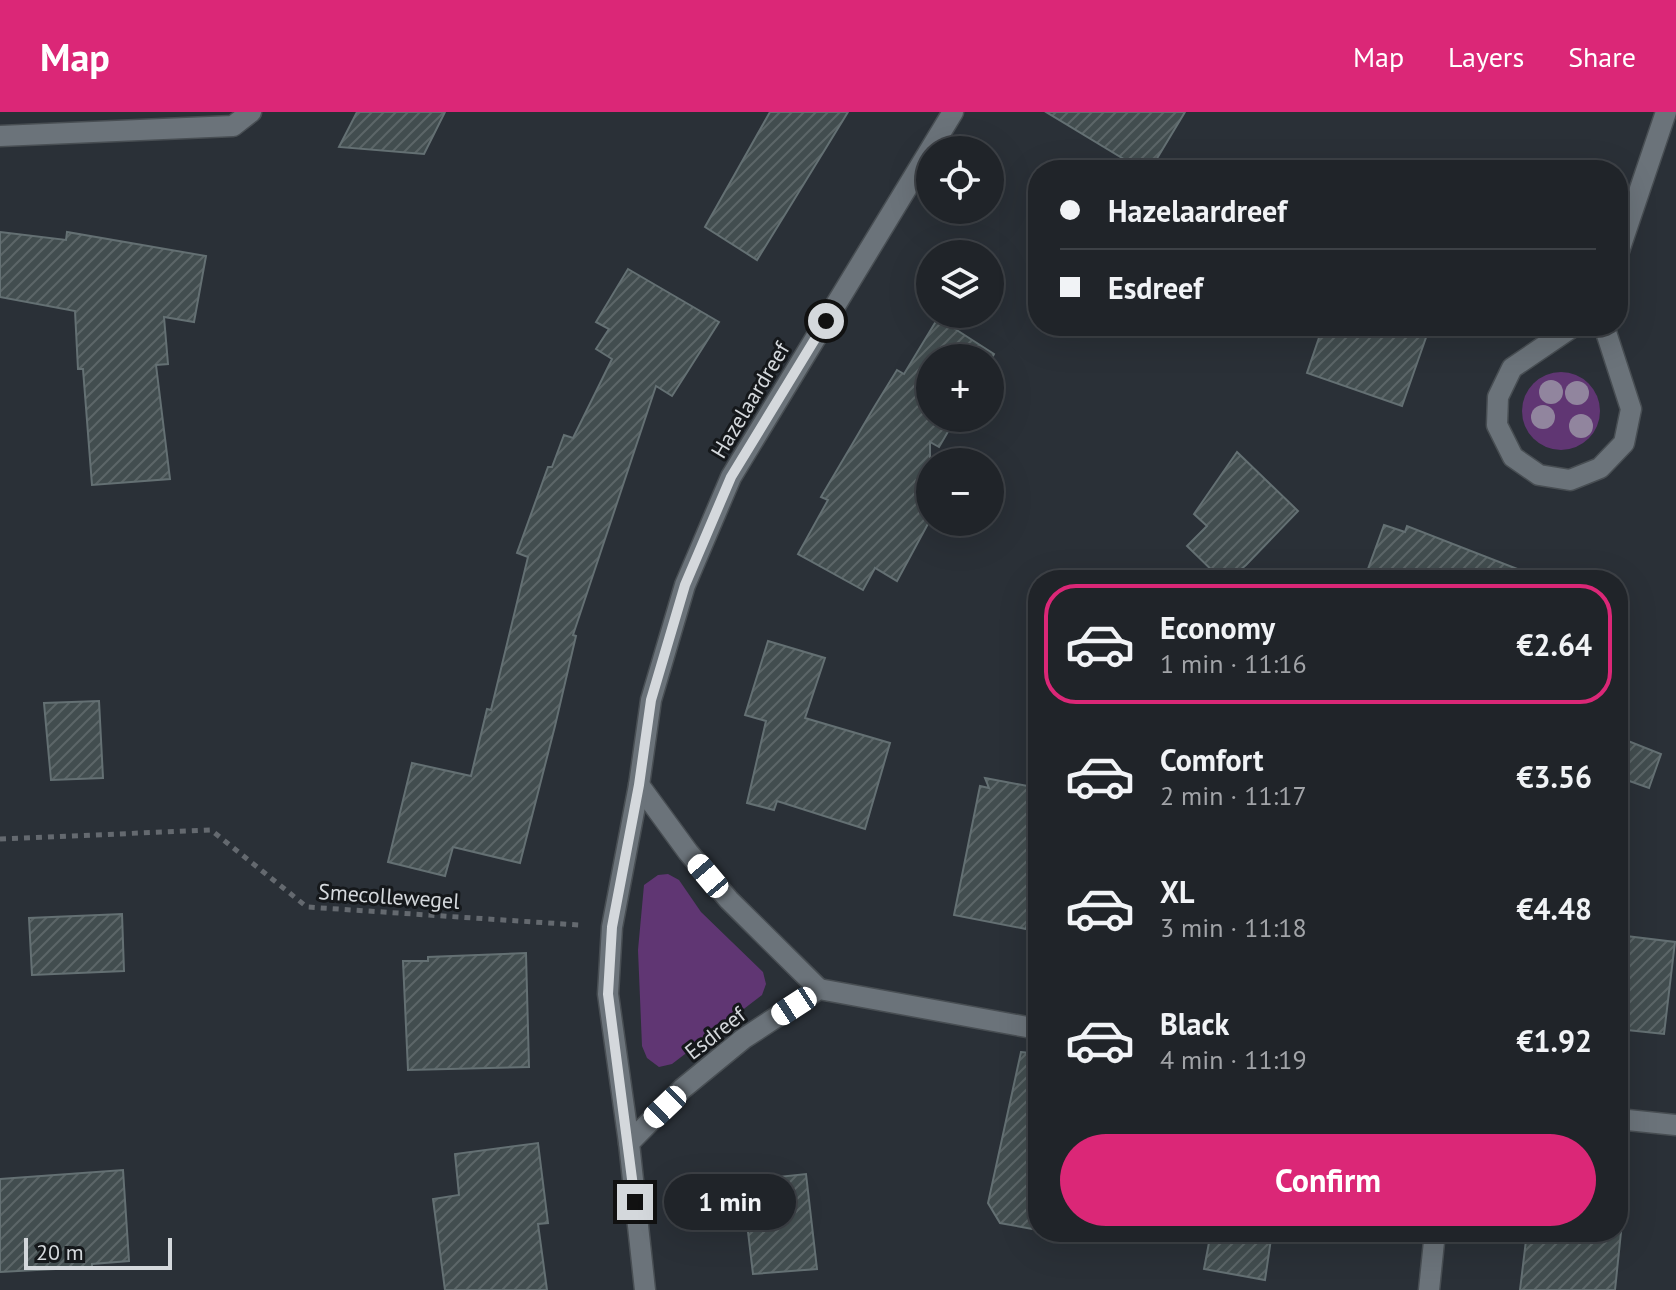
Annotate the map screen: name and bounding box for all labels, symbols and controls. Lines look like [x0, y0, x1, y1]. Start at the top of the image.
text: Map [40, 32, 110, 81]
text: Map [1353, 38, 1404, 75]
text: Layers [1448, 38, 1524, 75]
text: Share [1568, 38, 1636, 75]
map controls [916, 136, 1004, 536]
button: locate [916, 136, 1004, 224]
text: Hazelaardreef [1108, 191, 1287, 230]
button: layers [916, 240, 1004, 328]
text: Esdreef [1108, 268, 1203, 307]
route start [808, 303, 844, 339]
street label: Hazelaardreef [704, 336, 796, 463]
button: + [916, 344, 1004, 432]
button: − [916, 448, 1004, 536]
icon: car [1064, 608, 1136, 680]
text: Economy [1160, 608, 1275, 647]
text: €2.64 [1517, 625, 1592, 664]
text: 1 min · 11:16 [1160, 647, 1307, 680]
icon: car [1064, 740, 1136, 812]
text: Comfort [1160, 740, 1263, 779]
text: €3.56 [1517, 757, 1592, 796]
text: 2 min · 11:17 [1160, 779, 1307, 812]
car [683, 850, 733, 902]
icon: car [1064, 872, 1136, 944]
text: XL [1160, 872, 1194, 911]
street label: Smecollewegel [317, 877, 461, 915]
text: €4.48 [1517, 889, 1592, 928]
text: 3 min · 11:18 [1160, 911, 1307, 944]
car [767, 983, 821, 1029]
street label: Esdreef [679, 1000, 752, 1065]
icon: car [1064, 1004, 1136, 1076]
text: Black [1160, 1004, 1229, 1043]
text: €1.92 [1517, 1021, 1592, 1060]
text: 4 min · 11:19 [1160, 1043, 1307, 1076]
car [639, 1082, 691, 1132]
button: Confirm [1060, 1134, 1596, 1226]
callout: 1 min [663, 1174, 795, 1230]
route end [617, 1184, 653, 1220]
text: 1 min [698, 1185, 762, 1218]
scale bar [24, 1234, 172, 1270]
text: 20 m [36, 1238, 84, 1266]

